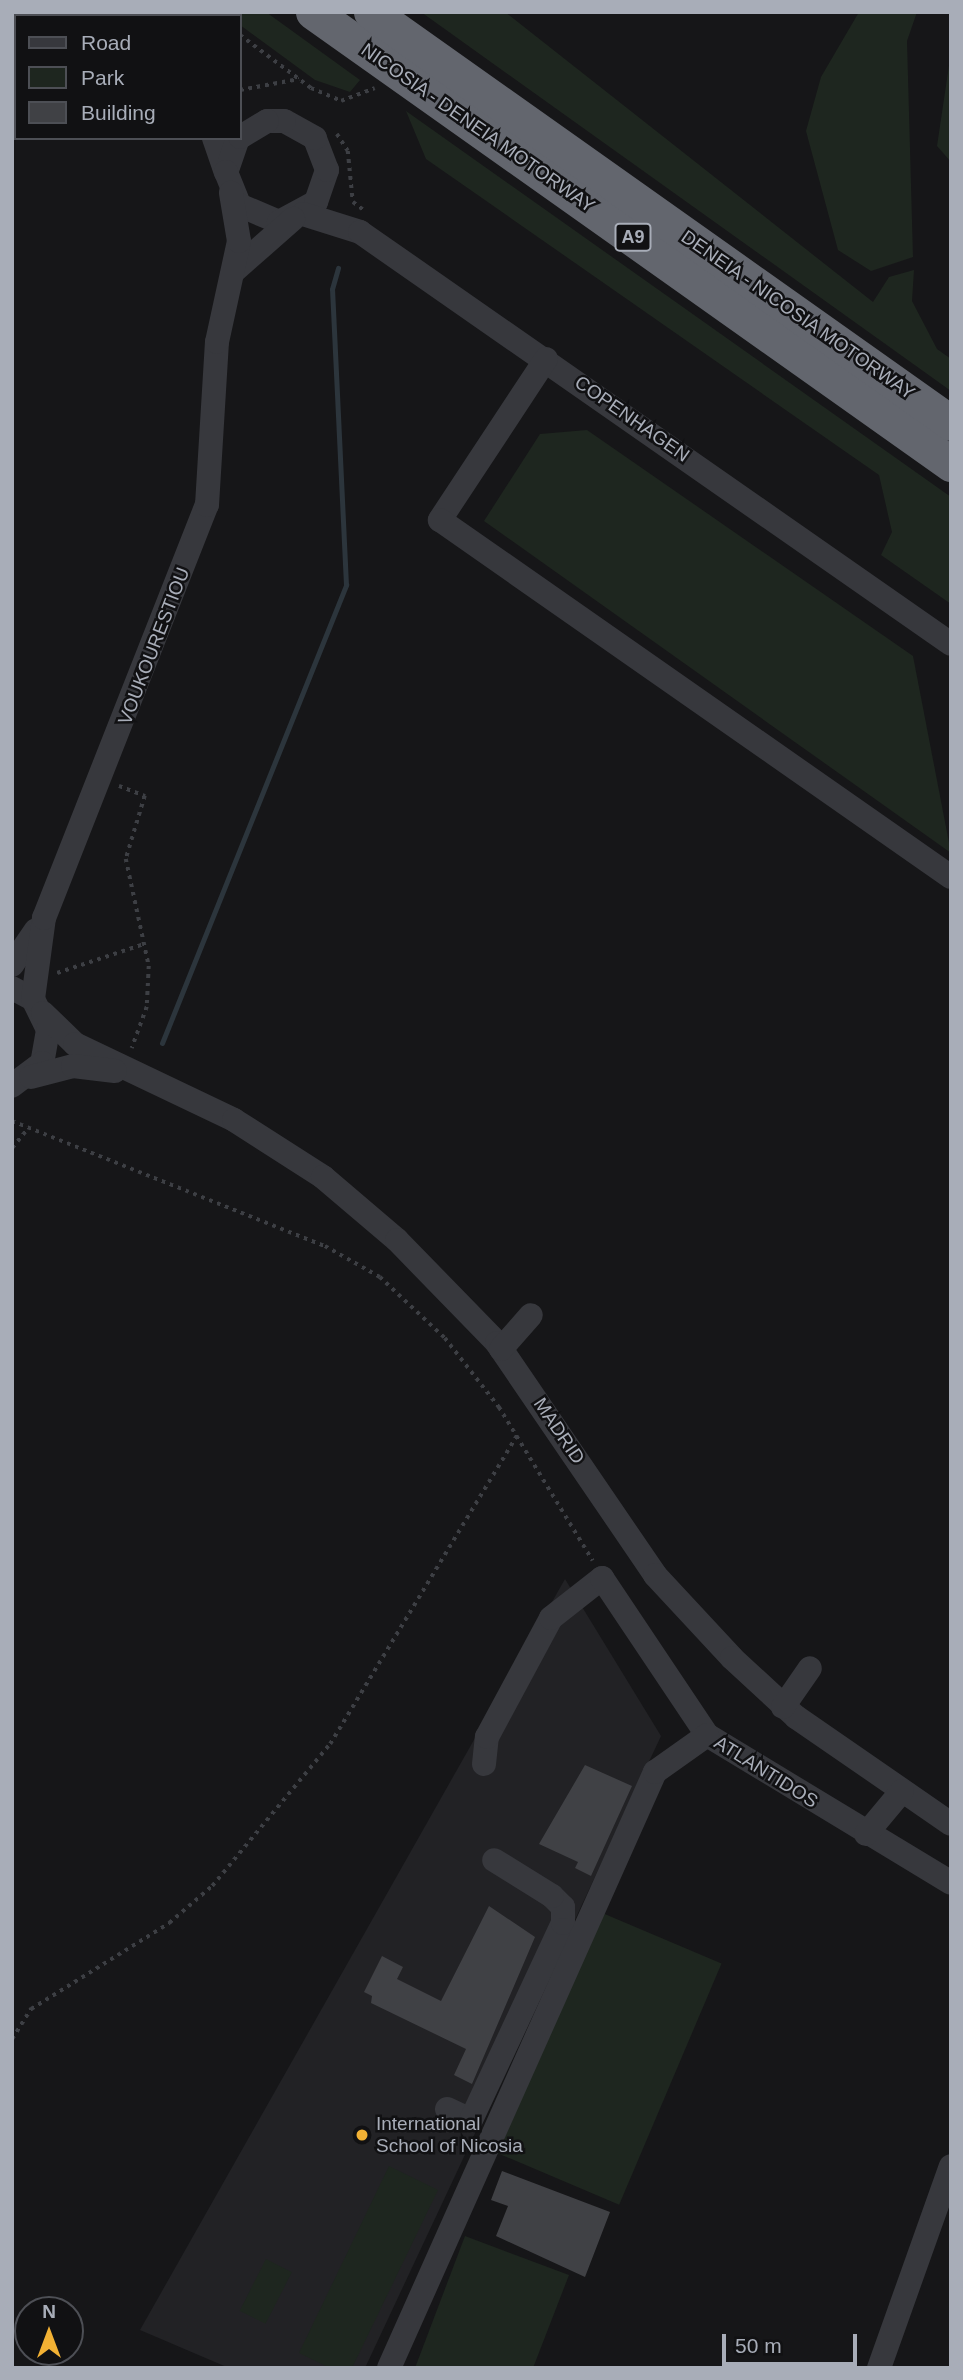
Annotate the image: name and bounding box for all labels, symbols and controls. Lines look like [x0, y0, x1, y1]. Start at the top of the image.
legend [14, 14, 242, 140]
text: Road [81, 31, 131, 54]
street label: NICOSIA - DENEIA MOTORWAY [356, 38, 600, 218]
text: Park [81, 66, 124, 89]
text: Building [81, 101, 156, 124]
road number: A9 [614, 222, 652, 251]
street label: DENEIA - NICOSIA MOTORWAY [676, 225, 920, 405]
street label: COPENHAGEN [570, 371, 694, 467]
street label: VOUKOURESTIOU [113, 564, 195, 728]
street label: MADRID [529, 1394, 589, 1468]
street label: ATLANTIDOS [710, 1731, 822, 1813]
place label: International School of Nicosia [376, 2113, 523, 2157]
marker: International School of Nicosia [354, 2127, 370, 2143]
north arrow [14, 2296, 84, 2366]
text: N [42, 2301, 56, 2322]
scale bar [725, 2320, 860, 2364]
text: 50 m [735, 2334, 782, 2357]

